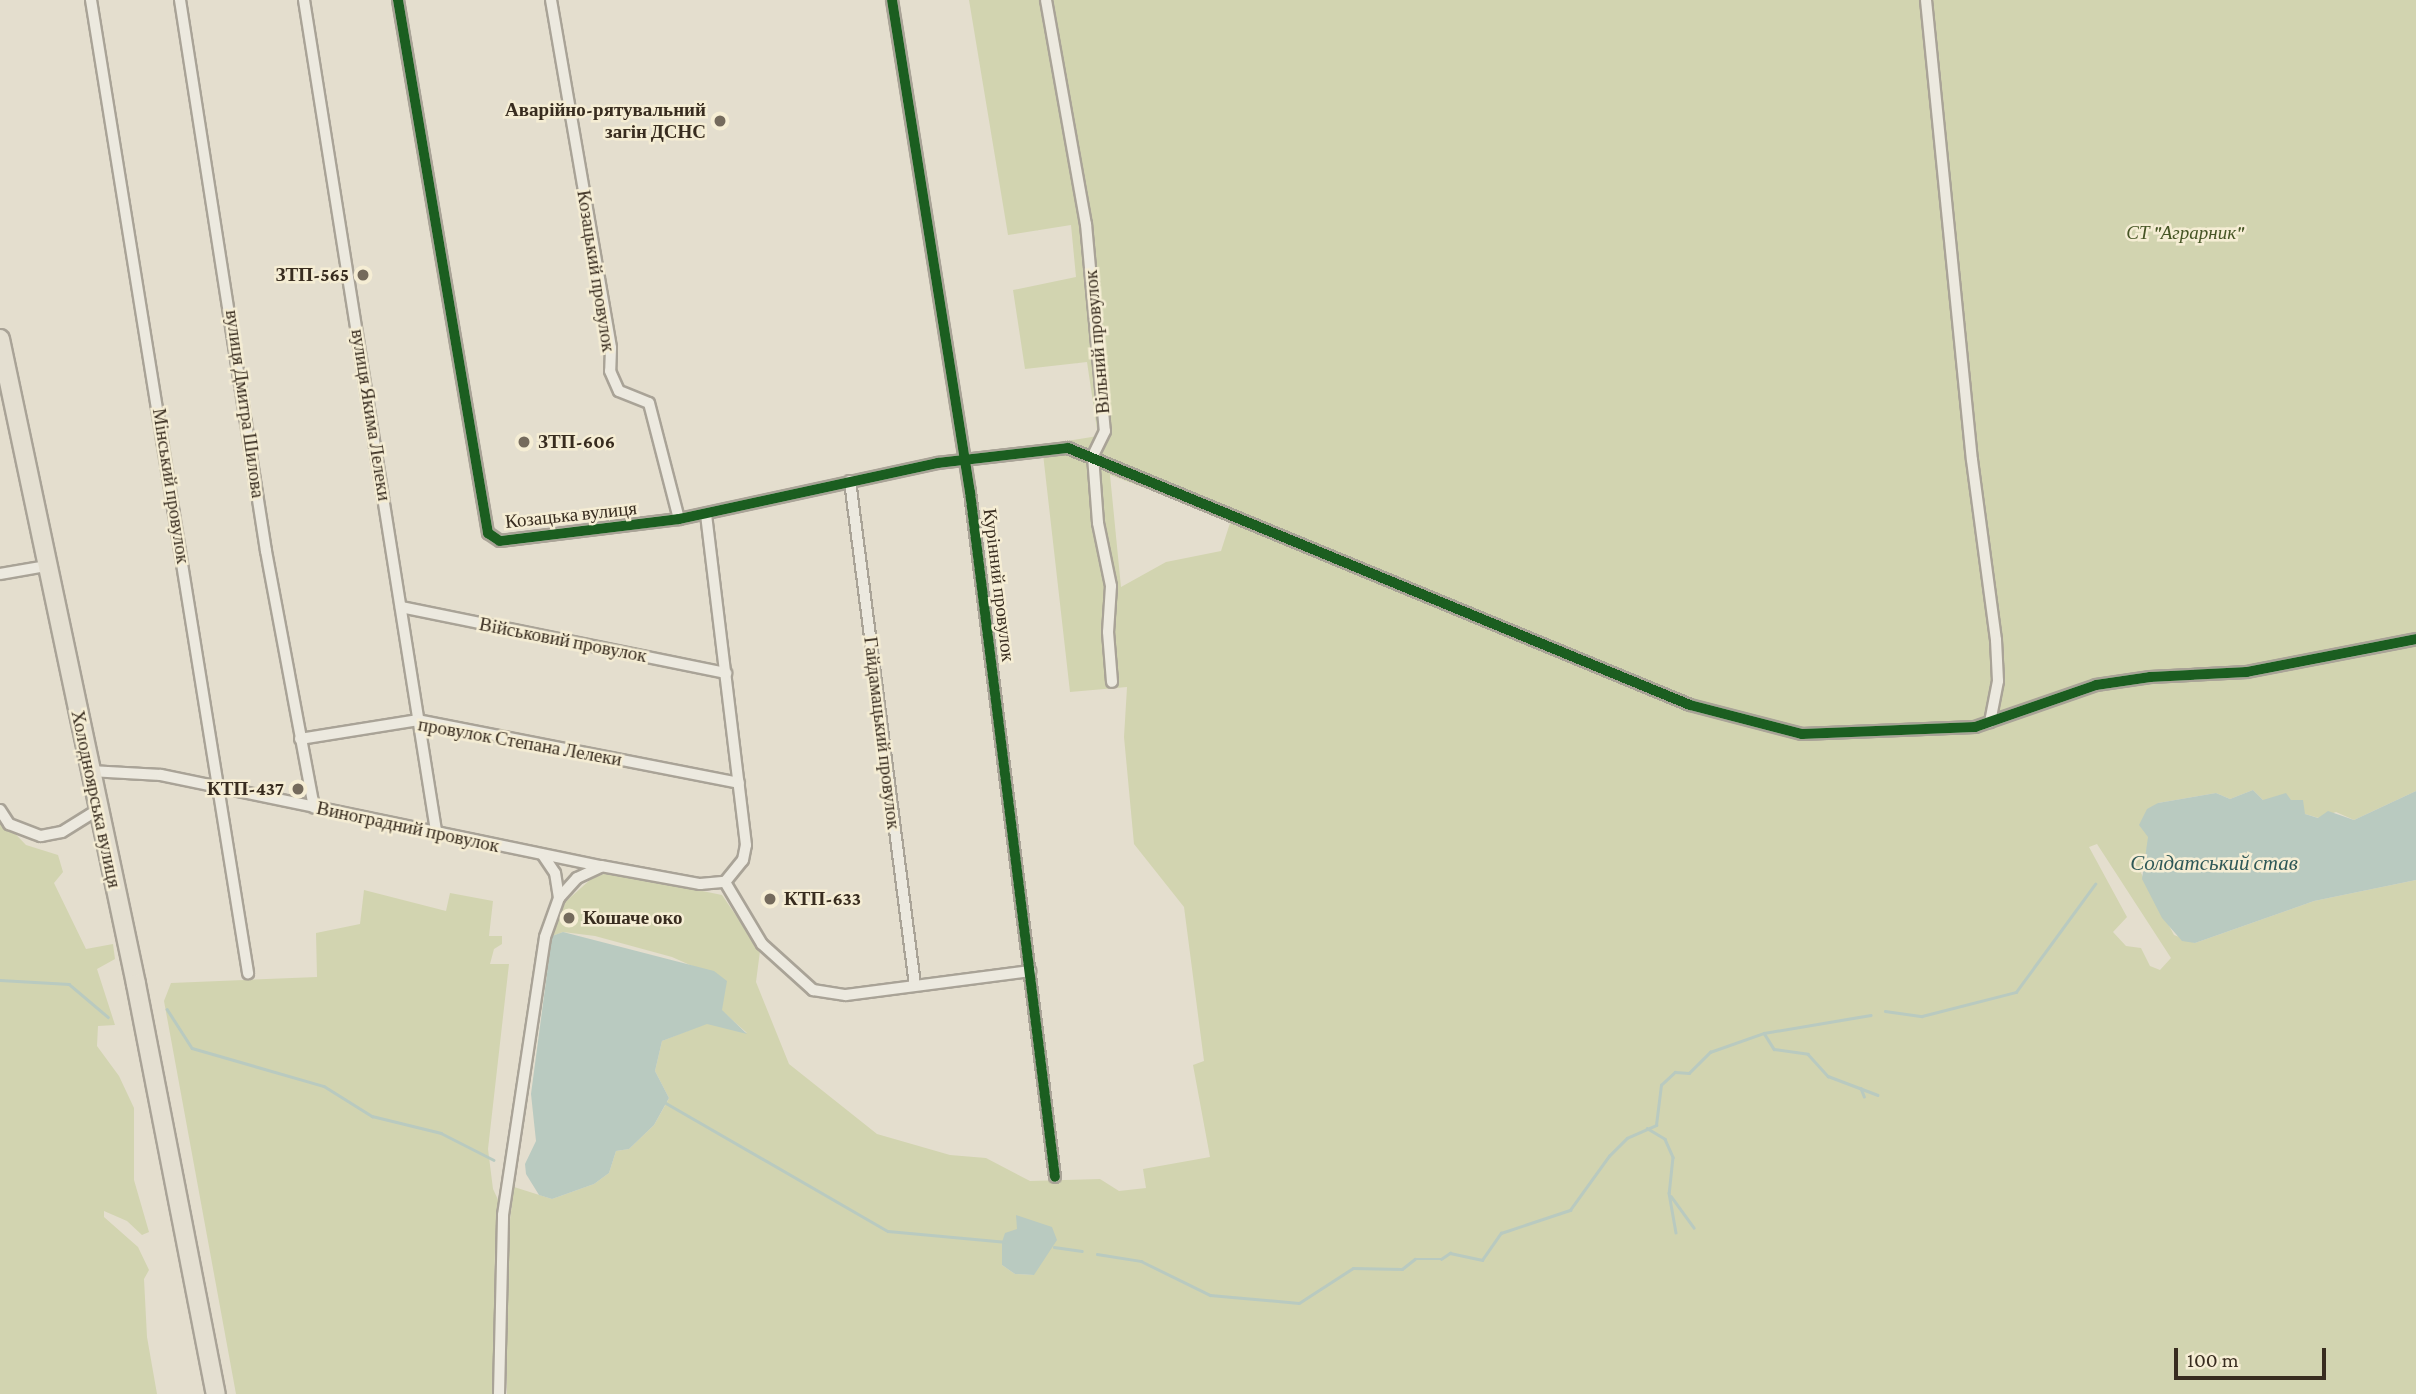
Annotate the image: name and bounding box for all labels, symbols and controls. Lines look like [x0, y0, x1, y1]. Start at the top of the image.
place label: Аварійно-рятувальний загін ДСНС [505, 99, 706, 143]
marker: Аварійно-рятувальний загін ДСНС [712, 113, 728, 129]
street label: Козацький провулок [572, 188, 620, 354]
park label: СТ "Аграрник" [2126, 222, 2244, 244]
place label: ЗТП-565 [276, 264, 349, 286]
marker: ЗТП-565 [355, 267, 371, 283]
street label: Вільний провулок [1079, 269, 1115, 415]
street label: вулиця Дмитра Шилова [221, 308, 269, 500]
street label: вулиця Якима Лелеки [346, 328, 396, 502]
street label: Мінський провулок [147, 407, 195, 565]
place label: ЗТП-606 [538, 431, 615, 453]
marker: ЗТП-606 [516, 434, 532, 450]
street label: Козацька вулиця [504, 497, 638, 533]
street label: Курінний провулок [978, 507, 1020, 663]
street label: Військовий провулок [477, 613, 649, 667]
street label: Гайдамацький провулок [859, 635, 905, 831]
street label: Холодноярська вулиця [66, 708, 126, 890]
street label: провулок Степана Лелеки [416, 713, 624, 771]
place label: КТП-437 [207, 778, 284, 800]
marker: КТП-437 [290, 781, 306, 797]
street label: Виноградний провулок [314, 796, 502, 858]
water label: Солдатський став [2130, 850, 2298, 876]
place label: КТП-633 [784, 888, 861, 910]
marker: КТП-633 [762, 891, 778, 907]
place label: Кошаче око [583, 907, 683, 929]
marker: Кошаче око [561, 910, 577, 926]
scale bar [2178, 1334, 2330, 1378]
text: 100 m [2187, 1348, 2239, 1372]

